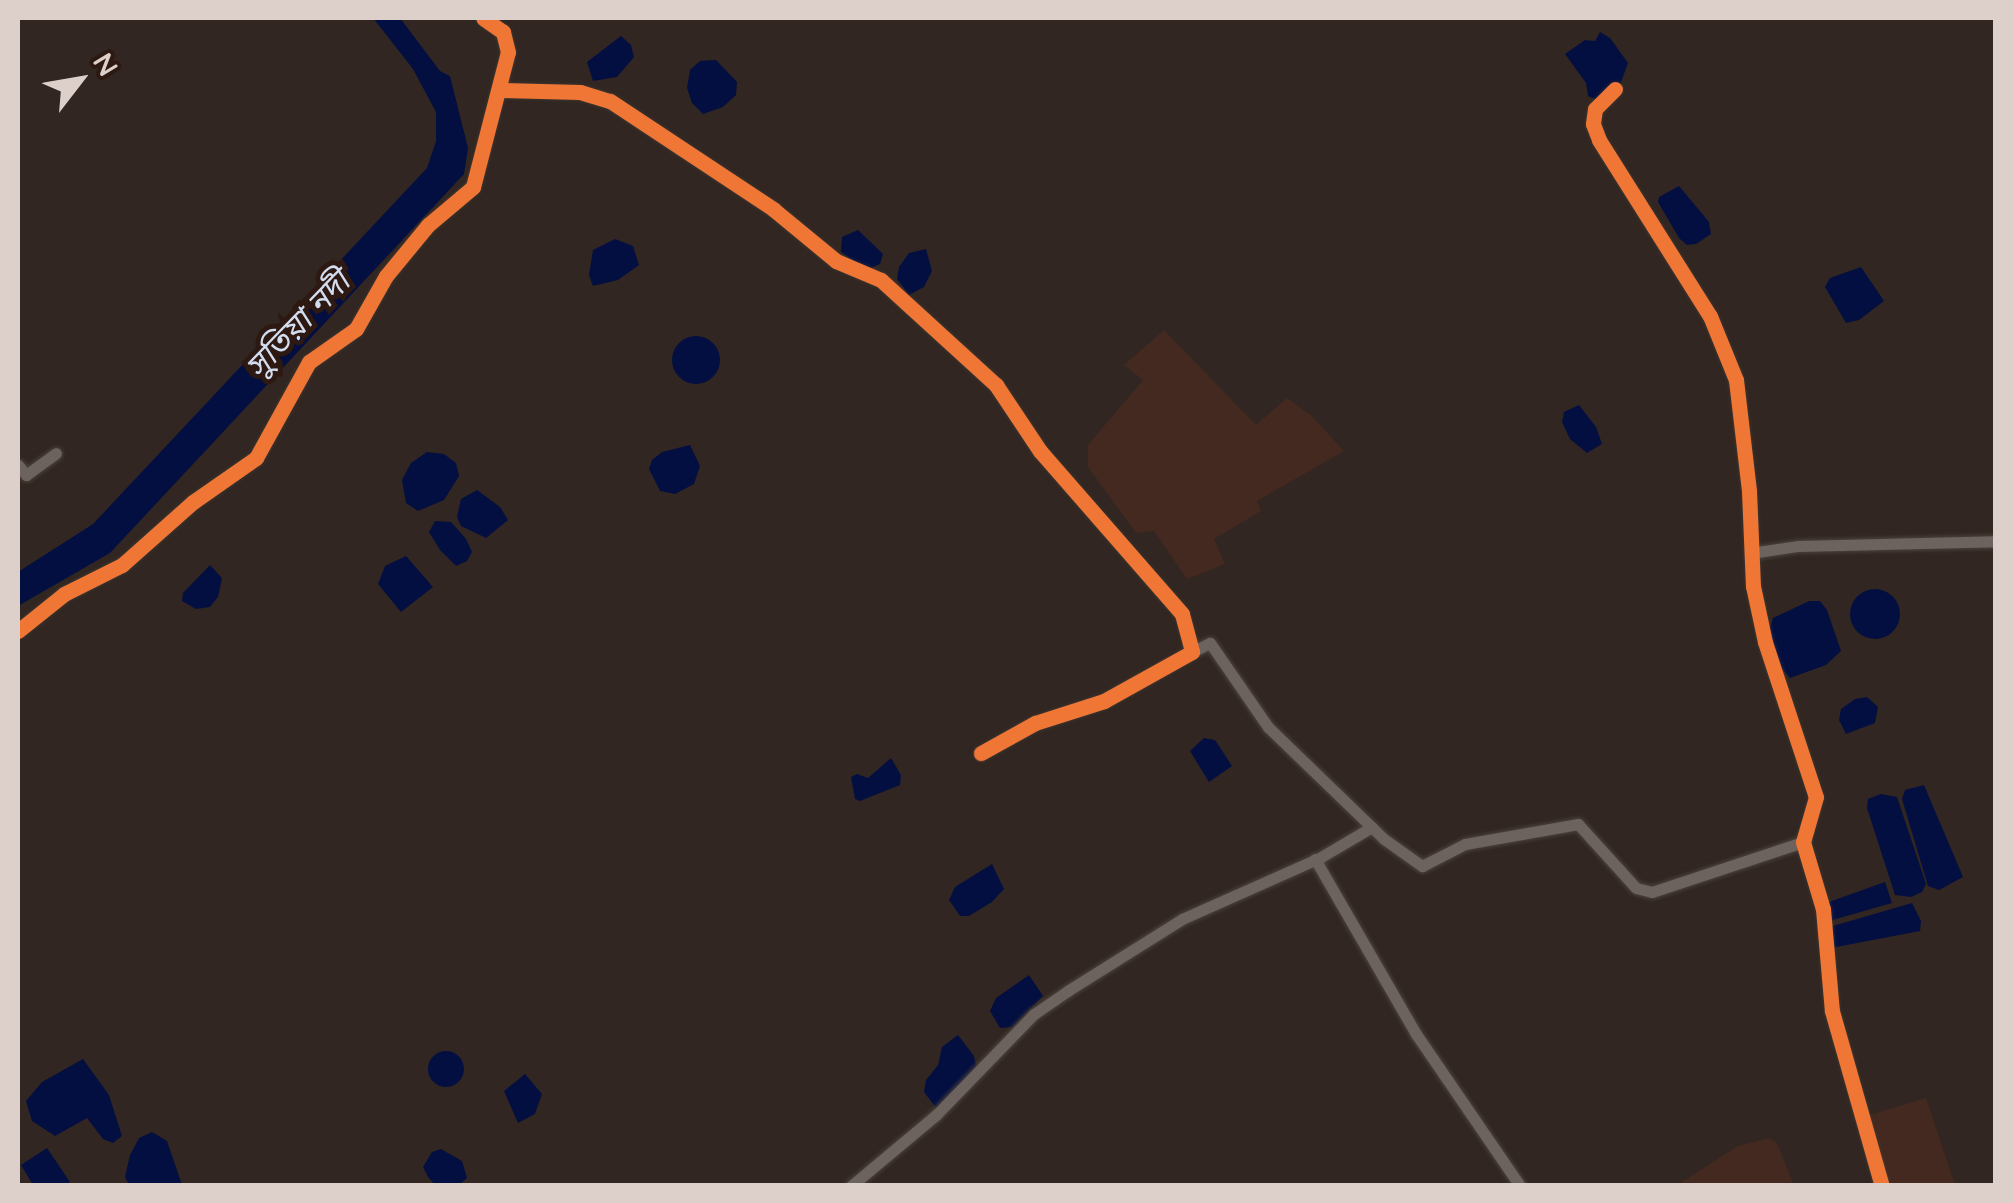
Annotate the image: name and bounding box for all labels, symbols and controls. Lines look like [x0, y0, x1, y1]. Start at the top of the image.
north arrow [30, 30, 130, 130]
text: N [86, 46, 126, 82]
water label: সুতিয়া নদী [237, 263, 357, 385]

